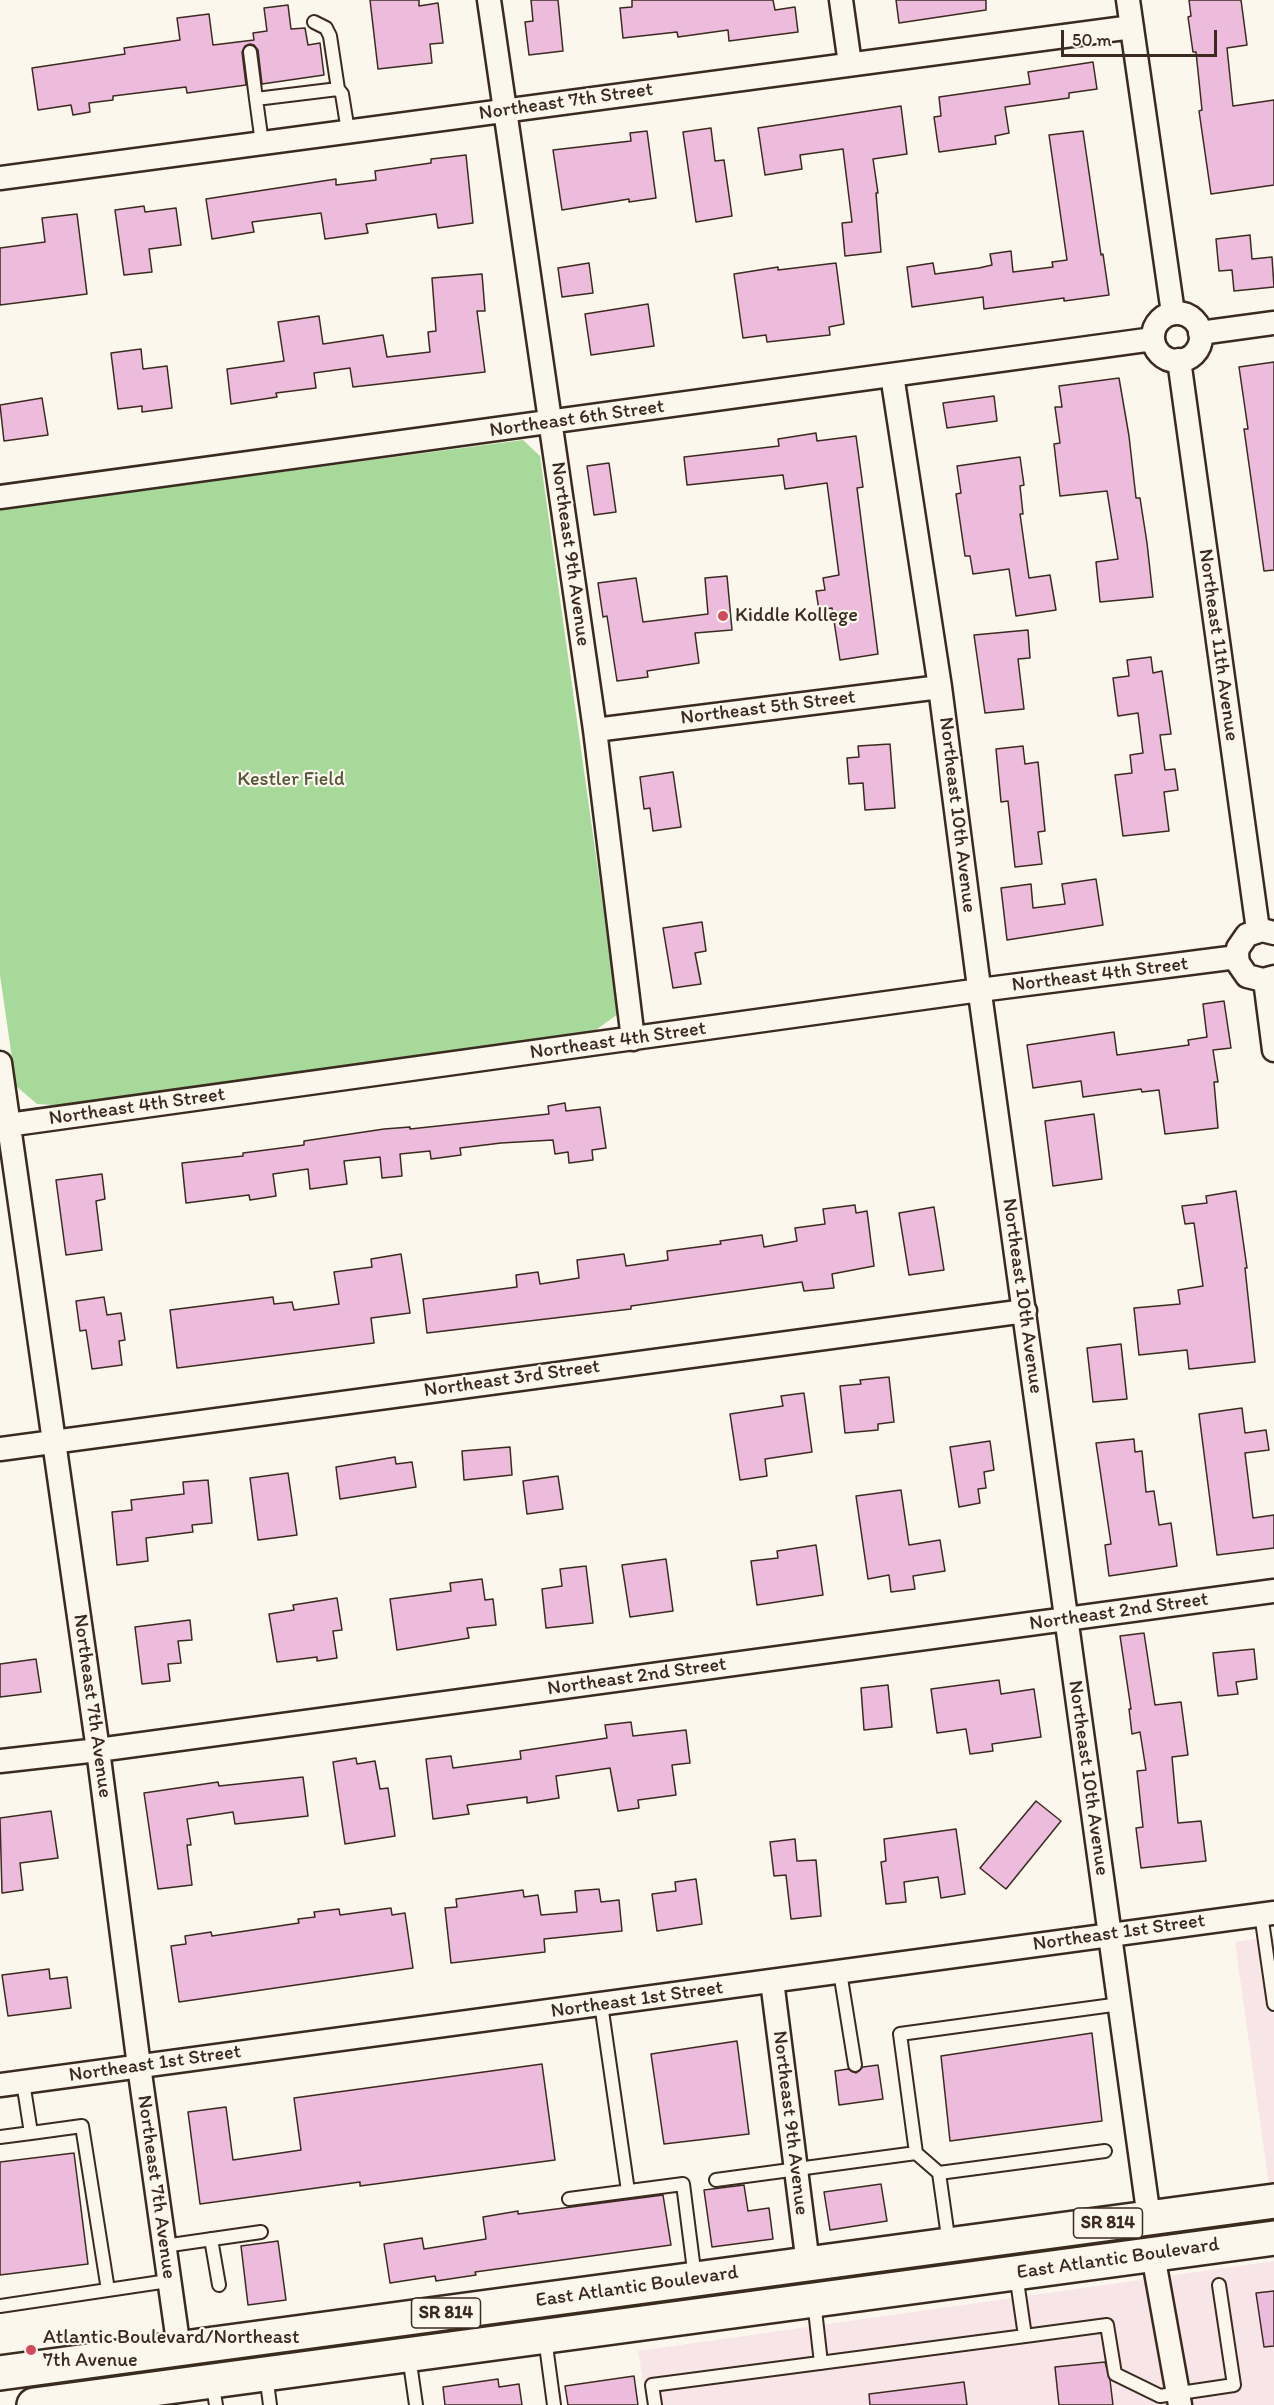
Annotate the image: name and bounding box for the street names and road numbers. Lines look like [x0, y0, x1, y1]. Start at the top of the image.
street label: Northeast 7th Street [477, 78, 655, 126]
street label: Northeast 6th Street [488, 395, 666, 443]
street label: Northeast 9th Avenue [545, 460, 595, 648]
street label: Northeast 11th Avenue [1193, 547, 1243, 743]
street label: Northeast 5th Street [679, 685, 857, 731]
street label: Northeast 10th Avenue [933, 716, 981, 914]
street label: Northeast 4th Street [1010, 952, 1190, 998]
street label: Northeast 4th Street [528, 1017, 708, 1065]
street label: Northeast 4th Street [47, 1083, 227, 1131]
street label: Northeast 10th Avenue [996, 1197, 1048, 1395]
street label: Northeast 3rd Street [422, 1355, 602, 1403]
street label: Northeast 2nd Street [1028, 1588, 1210, 1636]
street label: Northeast 7th Avenue [67, 1613, 117, 1799]
street label: Northeast 2nd Street [546, 1653, 728, 1701]
street label: Northeast 10th Avenue [1062, 1679, 1114, 1877]
street label: Northeast 1st Street [1031, 1909, 1207, 1957]
street label: Northeast 1st Street [549, 1976, 725, 2024]
street label: Northeast 9th Avenue [767, 2029, 813, 2217]
street label: Northeast 1st Street [67, 2040, 243, 2088]
street label: Northeast 7th Avenue [131, 2094, 181, 2280]
road number: SR 814 [1074, 2208, 1142, 2238]
street label: East Atlantic Boulevard [1015, 2233, 1221, 2285]
street label: East Atlantic Boulevard [534, 2261, 740, 2313]
road number: SR 814 [412, 2298, 480, 2328]

